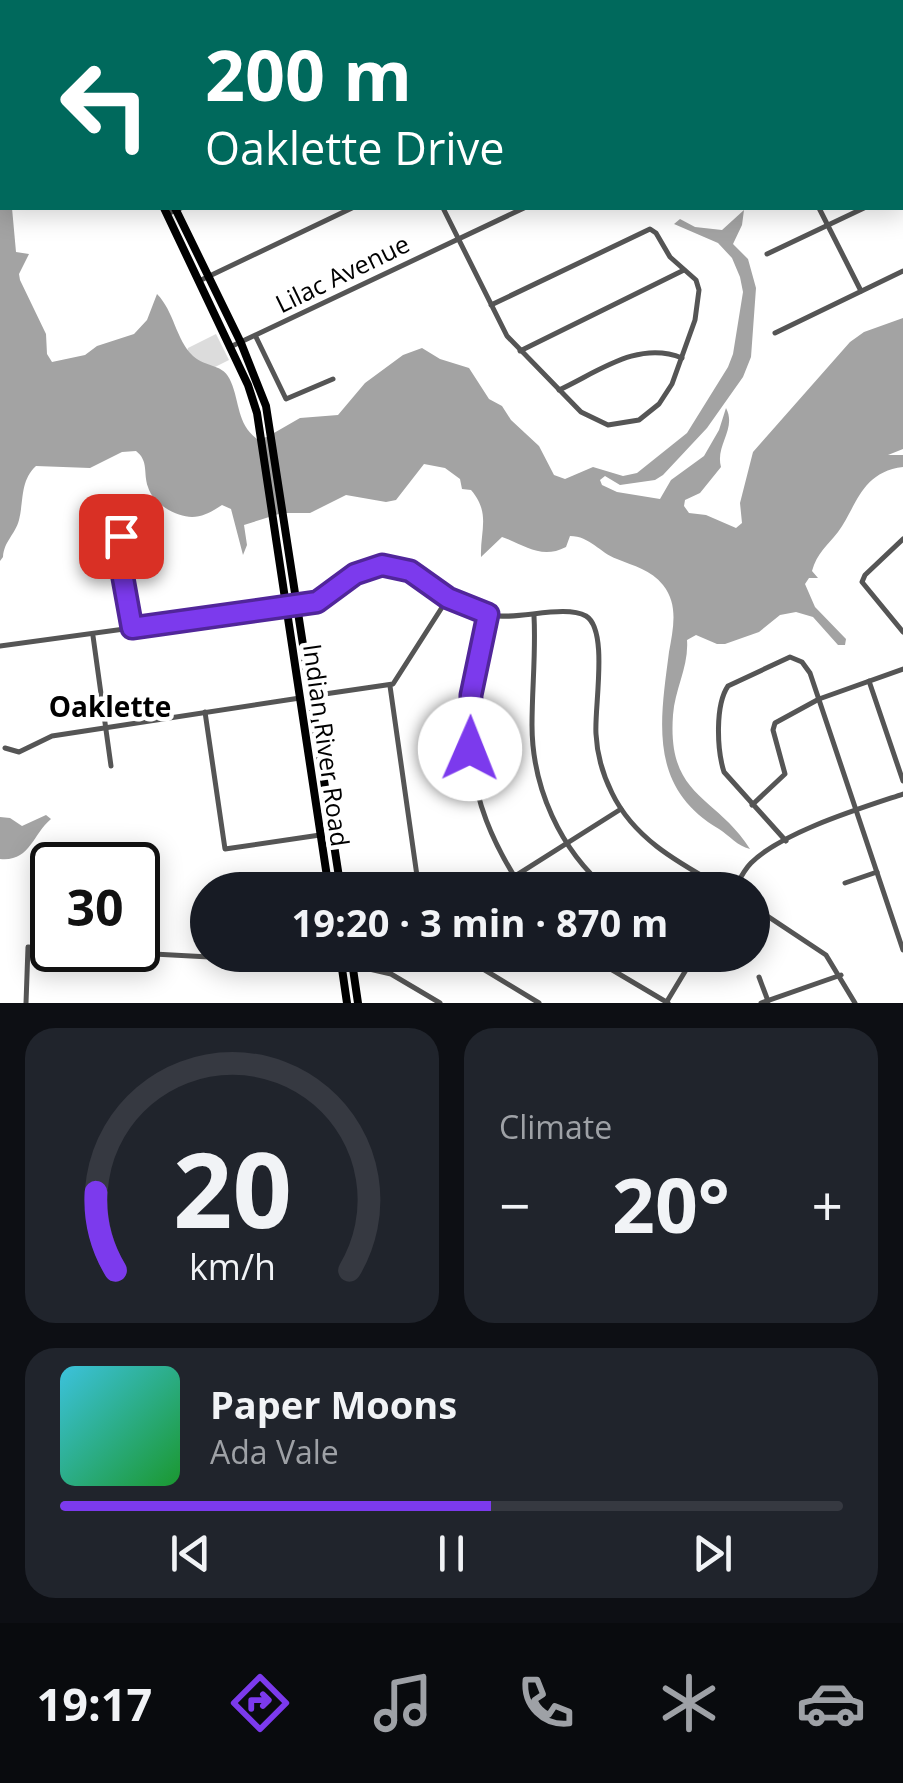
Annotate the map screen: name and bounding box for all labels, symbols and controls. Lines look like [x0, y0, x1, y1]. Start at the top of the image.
text: 200 m [205, 26, 412, 122]
icon: left [40, 40, 170, 170]
text: Oaklette Drive [205, 117, 504, 178]
street label: Lilac Avenue [269, 226, 415, 320]
pin [79, 494, 164, 579]
icon: arrive [94, 509, 149, 564]
street label: Indian River Road [296, 641, 358, 849]
district label: Oaklette [49, 687, 171, 725]
position arrow [418, 697, 522, 801]
speed limit sign: 30 [30, 842, 160, 972]
text: 19:20 · 3 min · 870 m [292, 896, 668, 948]
text: Climate [499, 1105, 612, 1148]
text: 20 [173, 1117, 291, 1258]
text: 20° [612, 1153, 730, 1255]
text: − [499, 1167, 530, 1242]
text: + [812, 1167, 843, 1242]
text: km/h [189, 1242, 275, 1290]
text: Paper Moons [210, 1378, 457, 1430]
text: Ada Vale [210, 1430, 339, 1473]
icon: previous [163, 1526, 218, 1581]
icon: pause [424, 1526, 479, 1581]
icon: next [685, 1526, 740, 1581]
icon: directions [225, 1668, 295, 1738]
icon: music [368, 1668, 438, 1738]
icon: phone [511, 1668, 581, 1738]
icon: climate [654, 1668, 724, 1738]
icon: car [796, 1668, 866, 1738]
text: 19:17 [36, 1673, 152, 1734]

